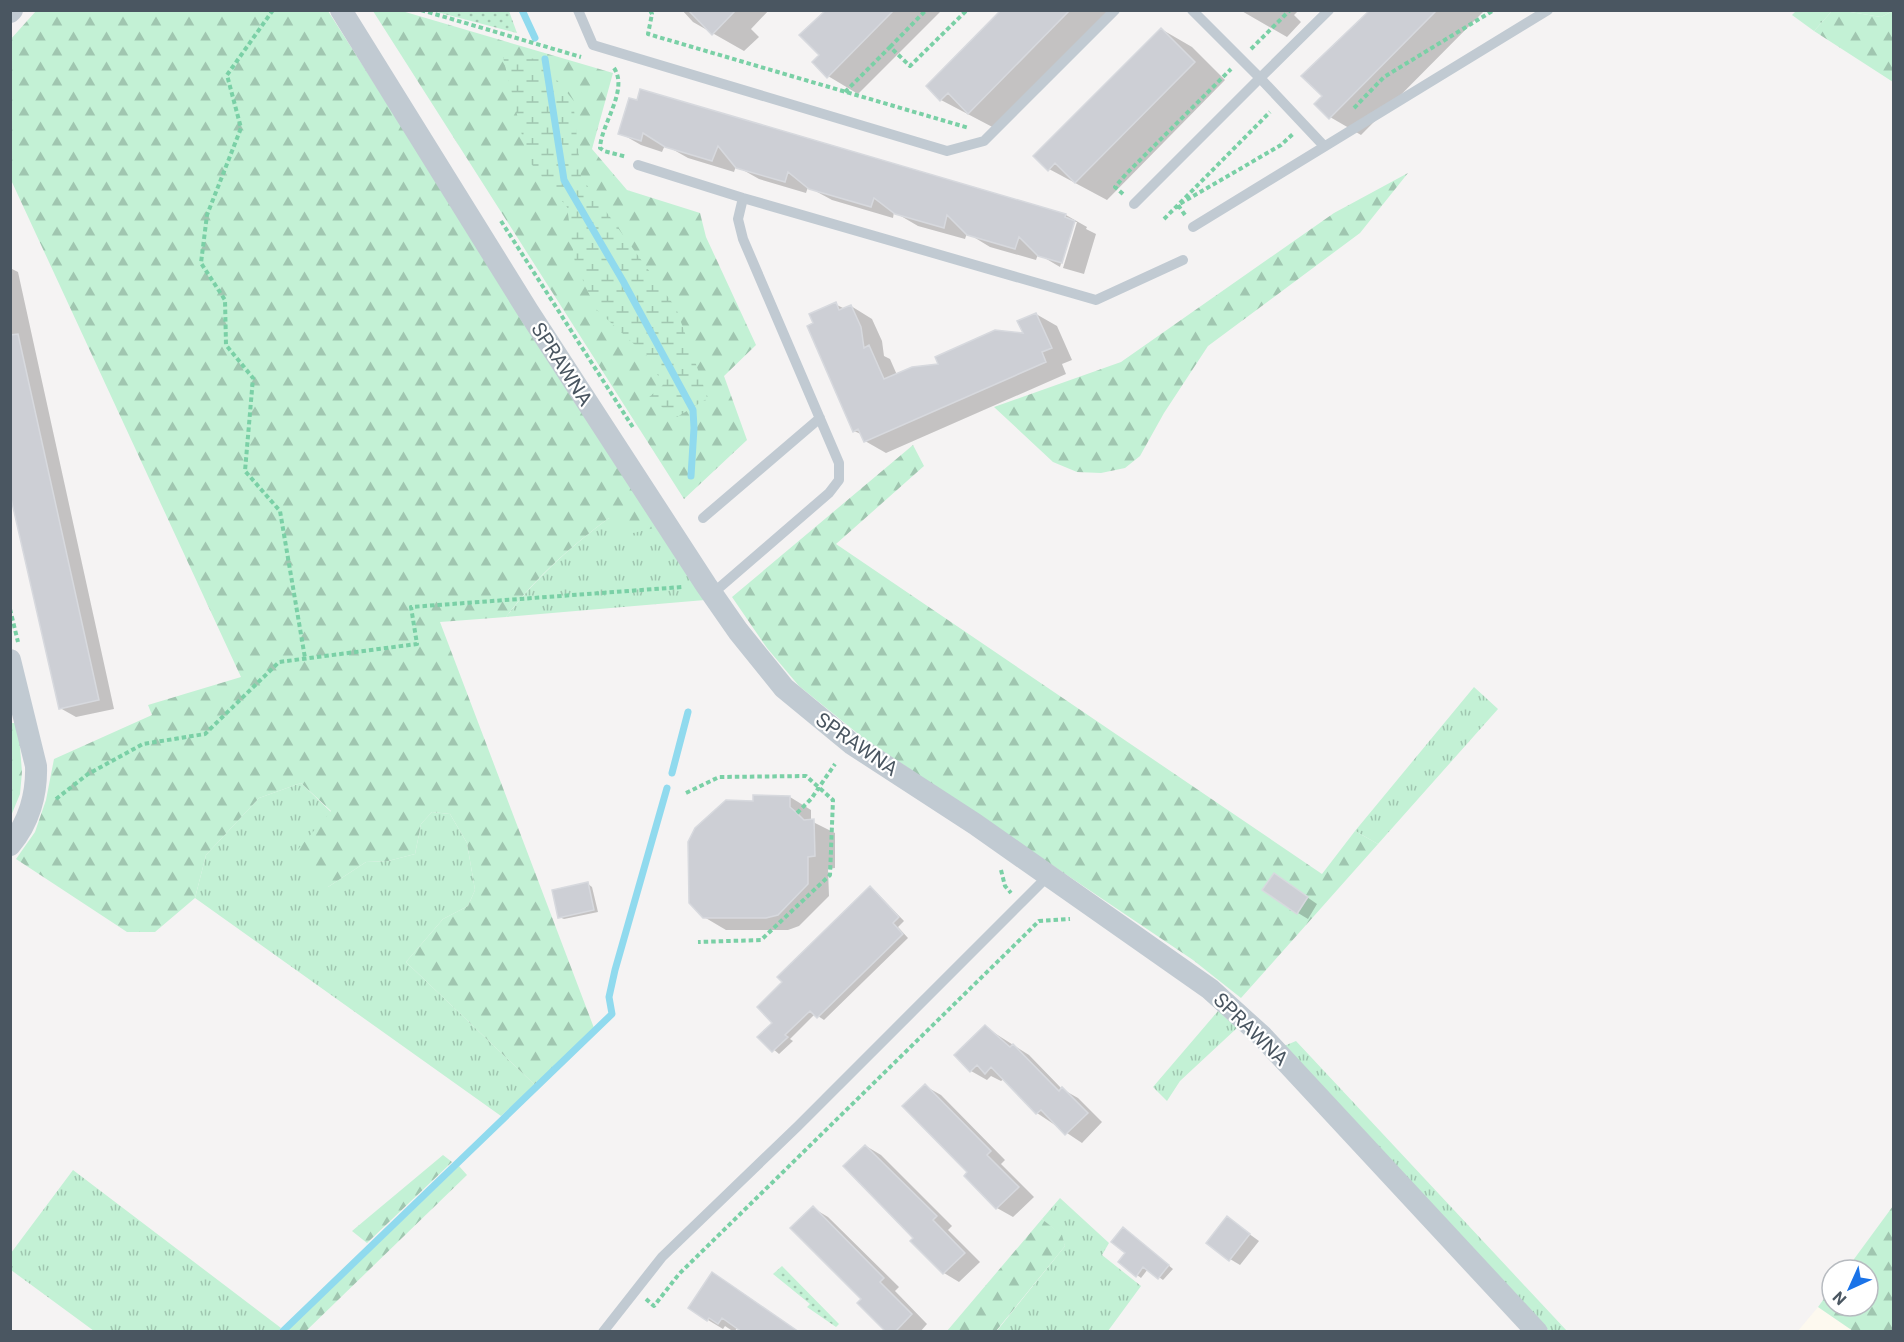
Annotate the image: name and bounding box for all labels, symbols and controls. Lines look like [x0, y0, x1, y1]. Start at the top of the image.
street label: SPRAWNA [526, 318, 598, 410]
street label: SPRAWNA [811, 707, 903, 781]
street label: SPRAWNA [1209, 988, 1293, 1070]
north arrow [1820, 1258, 1880, 1318]
text: N [1829, 1288, 1850, 1309]

